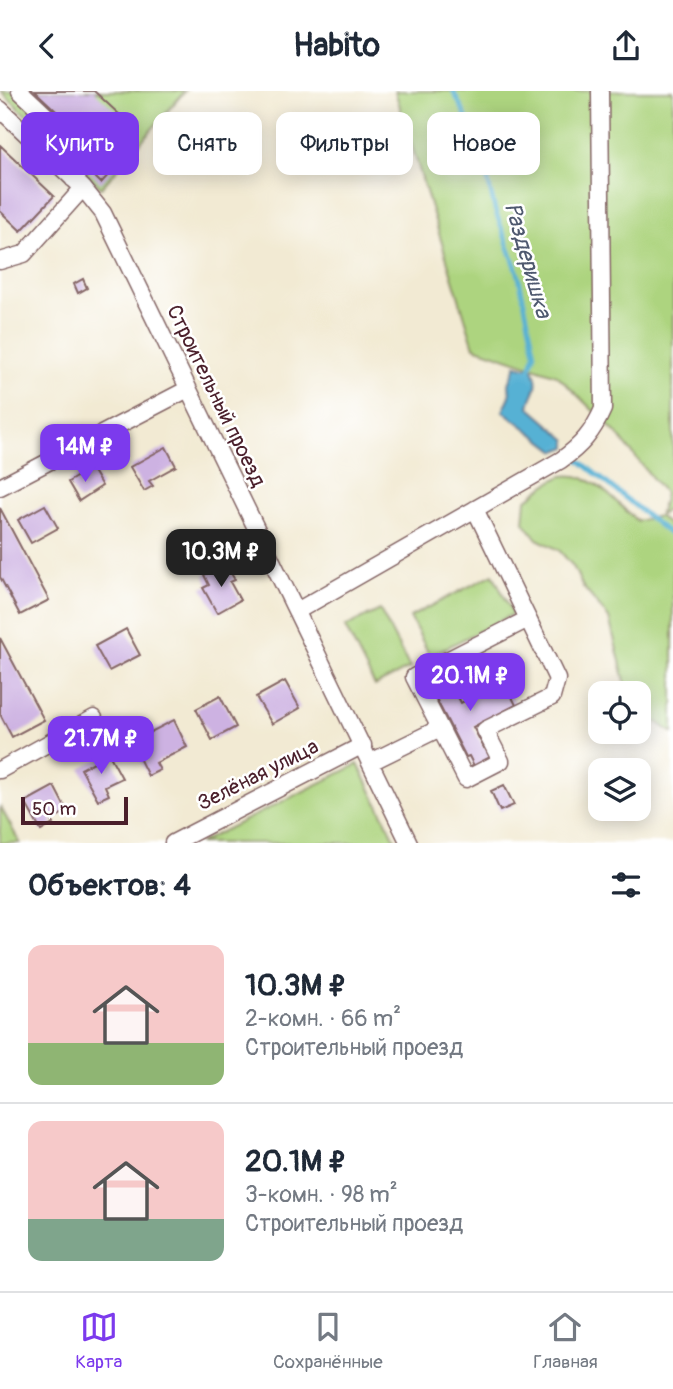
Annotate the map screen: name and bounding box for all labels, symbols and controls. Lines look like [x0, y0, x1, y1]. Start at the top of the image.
text: Habito [293, 26, 380, 66]
icon: back [28, 27, 66, 65]
icon: share [607, 27, 645, 65]
chip: Купить [21, 112, 139, 175]
chip: Снять [153, 112, 262, 175]
chip: Фильтры [276, 112, 413, 175]
chip: Новое [427, 112, 540, 175]
water label: Раздеришка [498, 199, 559, 322]
street label: Строительный проезд [160, 301, 272, 492]
pin: 14M ₽ [36, 425, 134, 484]
text: 14M ₽ [56, 432, 114, 461]
pin: 10.3M ₽ [156, 529, 286, 589]
text: 10.3M ₽ [182, 537, 260, 566]
pin: 20.1M ₽ [405, 653, 535, 713]
text: 20.1M ₽ [431, 661, 509, 690]
map controls [588, 681, 651, 821]
button: locate [588, 681, 651, 744]
pin: 21.7M ₽ [36, 717, 166, 776]
text: 21.7M ₽ [64, 724, 138, 753]
street label: Зелёная улица [193, 733, 323, 817]
button: layers [588, 758, 651, 821]
scale bar [21, 794, 128, 826]
text: 50 m [32, 797, 76, 821]
icon: filters [607, 866, 645, 904]
text: Объектов: 4 [28, 867, 191, 904]
text: 10.3M ₽ [245, 967, 347, 1004]
icon: home [84, 973, 168, 1057]
text: 2-комн. · 66 m² [245, 1004, 401, 1033]
text: Строительный проезд [245, 1033, 463, 1062]
text: 20.1M ₽ [245, 1143, 347, 1180]
icon: home [84, 1149, 168, 1233]
text: 3-комн. · 98 m² [245, 1180, 398, 1209]
text: Строительный проезд [245, 1209, 463, 1238]
tab: Карта [75, 1308, 122, 1374]
tab: Сохранённые [273, 1308, 383, 1374]
tab: Главная [533, 1308, 598, 1374]

